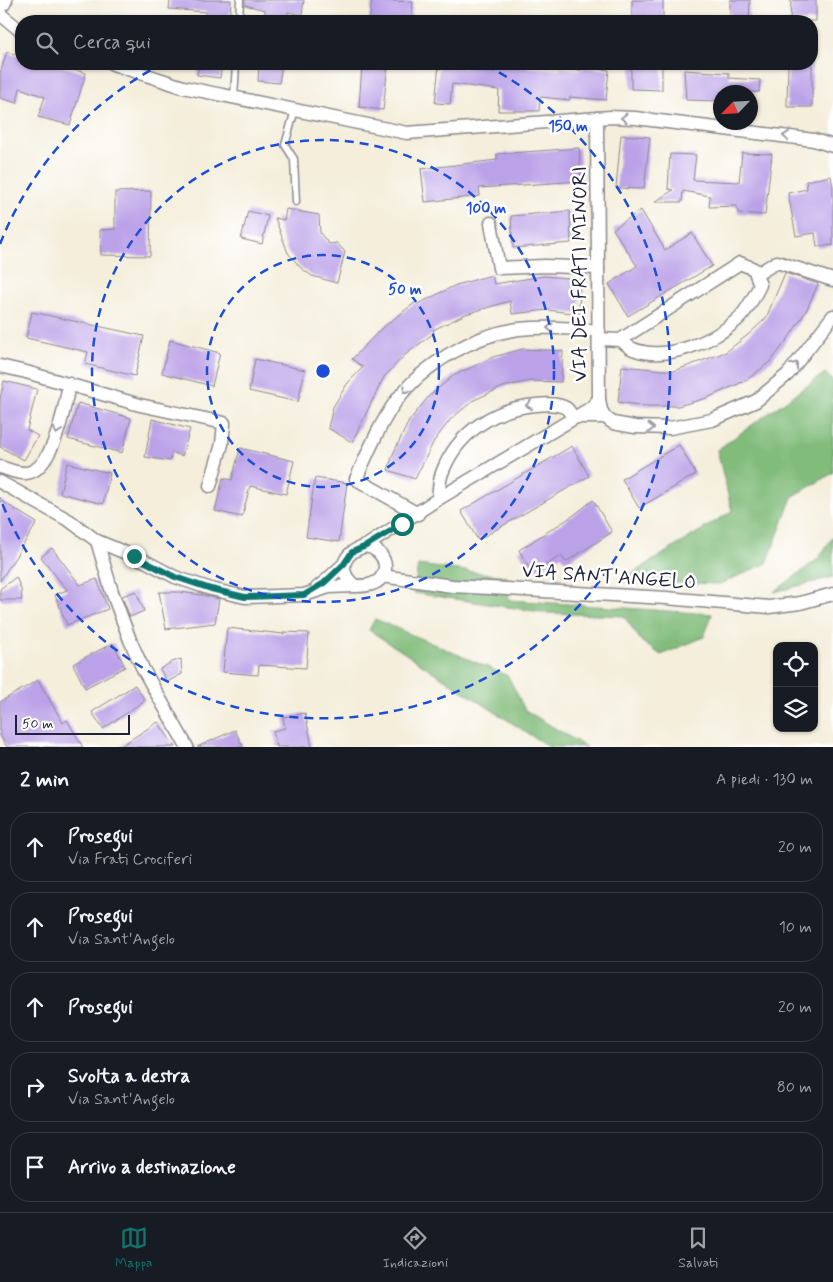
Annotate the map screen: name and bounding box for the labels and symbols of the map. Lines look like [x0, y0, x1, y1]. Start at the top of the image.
north arrow [713, 85, 758, 130]
one-way arrow [620, 112, 628, 123]
text: 150 m [548, 117, 588, 137]
one-way arrow [781, 131, 789, 142]
street label: VIA DEI FRATI MINORI [567, 166, 594, 382]
text: 100 m [466, 199, 506, 219]
text: 50 m [388, 280, 422, 300]
one-way arrow [546, 323, 554, 333]
centre of rings [314, 362, 332, 380]
one-way arrow [789, 362, 798, 371]
one-way arrow [403, 385, 412, 394]
one-way arrow [525, 400, 533, 411]
one-way arrow [647, 422, 655, 433]
one-way arrow [53, 426, 63, 435]
route start [391, 513, 414, 536]
route end [123, 545, 146, 568]
street label: VIA SANT'ANGELO [521, 557, 697, 597]
scale bar [15, 712, 130, 735]

